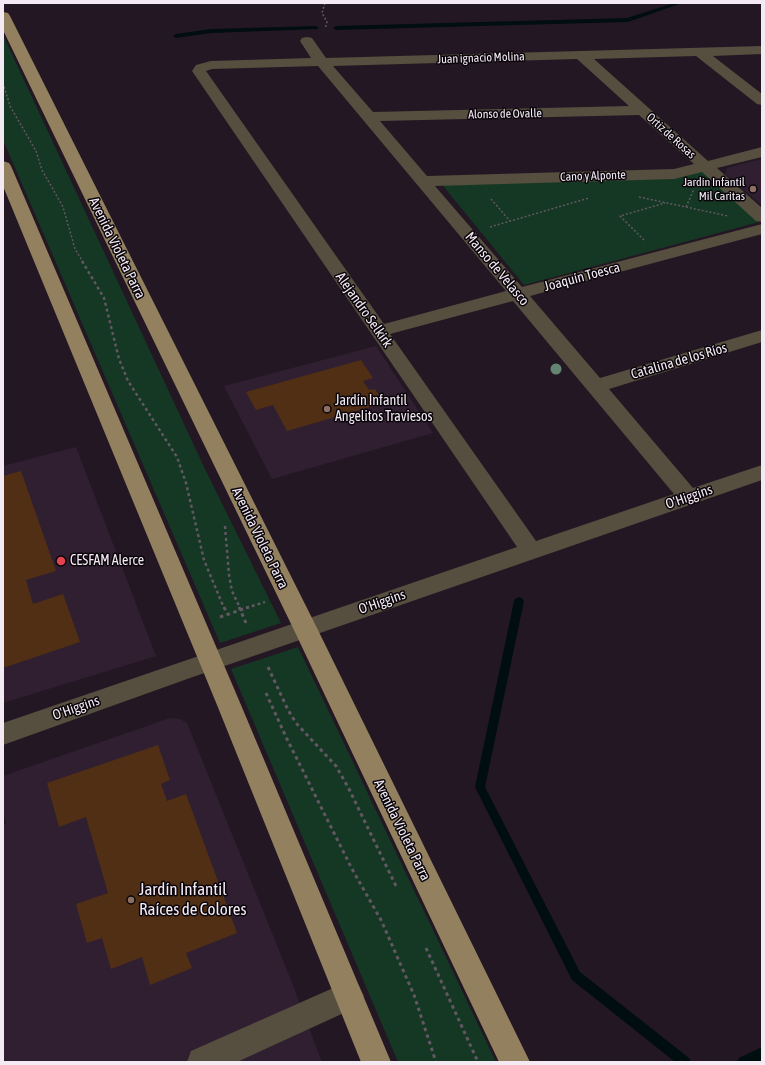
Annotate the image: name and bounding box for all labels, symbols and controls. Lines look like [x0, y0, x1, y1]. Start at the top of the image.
street label: Juan ignacio Molina [437, 49, 525, 67]
street label: Alonso de Ovalle [468, 106, 542, 122]
street label: Ortiz de Rosas [643, 110, 699, 162]
street label: Cano y Alponte [560, 168, 626, 184]
place label: Jardín Infantil Mil Caritas [683, 175, 745, 203]
marker: Jardín Infantil Mil Caritas [748, 184, 758, 194]
street label: Avenida Violeta Parra [85, 195, 149, 301]
street label: Manso de Velasco [461, 229, 533, 309]
street label: Joaquín Toesca [542, 259, 622, 295]
street label: Alejandro Selkirk [332, 269, 396, 351]
street label: Catalina de los Ríos [629, 339, 729, 383]
place label: Jardín Infantil Angelitos Traviesos [335, 393, 432, 426]
marker: Jardín Infantil Angelitos Traviesos [322, 404, 332, 414]
street label: O'Higgins [663, 481, 715, 513]
street label: Avenida Violeta Parra [228, 485, 292, 591]
place label: CESFAM Alerce [70, 553, 144, 569]
marker: CESFAM Alerce [55, 555, 67, 567]
street label: O'Higgins [356, 586, 408, 618]
street label: O'Higgins [50, 692, 102, 724]
street label: Avenida Violeta Parra [370, 777, 434, 883]
place label: Jardín Infantil Raíces de Colores [139, 880, 246, 920]
marker: Jardín Infantil Raíces de Colores [126, 895, 136, 905]

